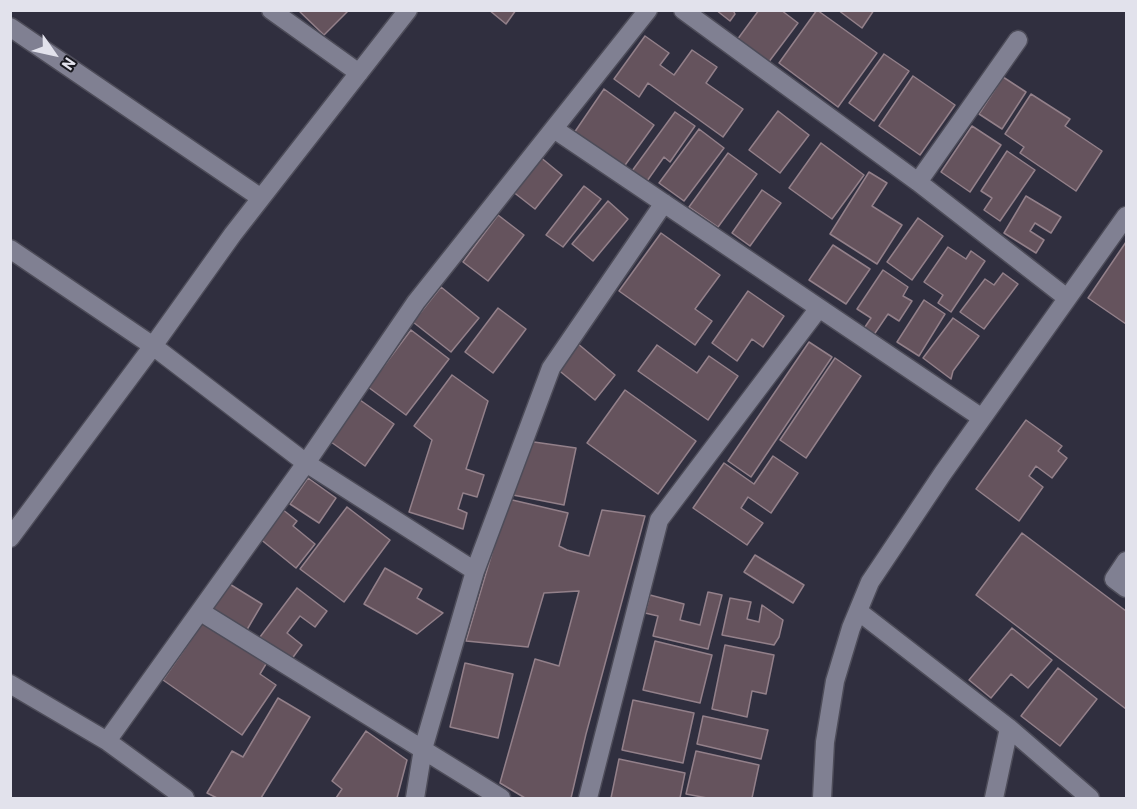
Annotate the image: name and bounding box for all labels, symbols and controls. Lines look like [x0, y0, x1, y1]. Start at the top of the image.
north arrow [24, 24, 84, 84]
text: N [58, 55, 80, 74]

